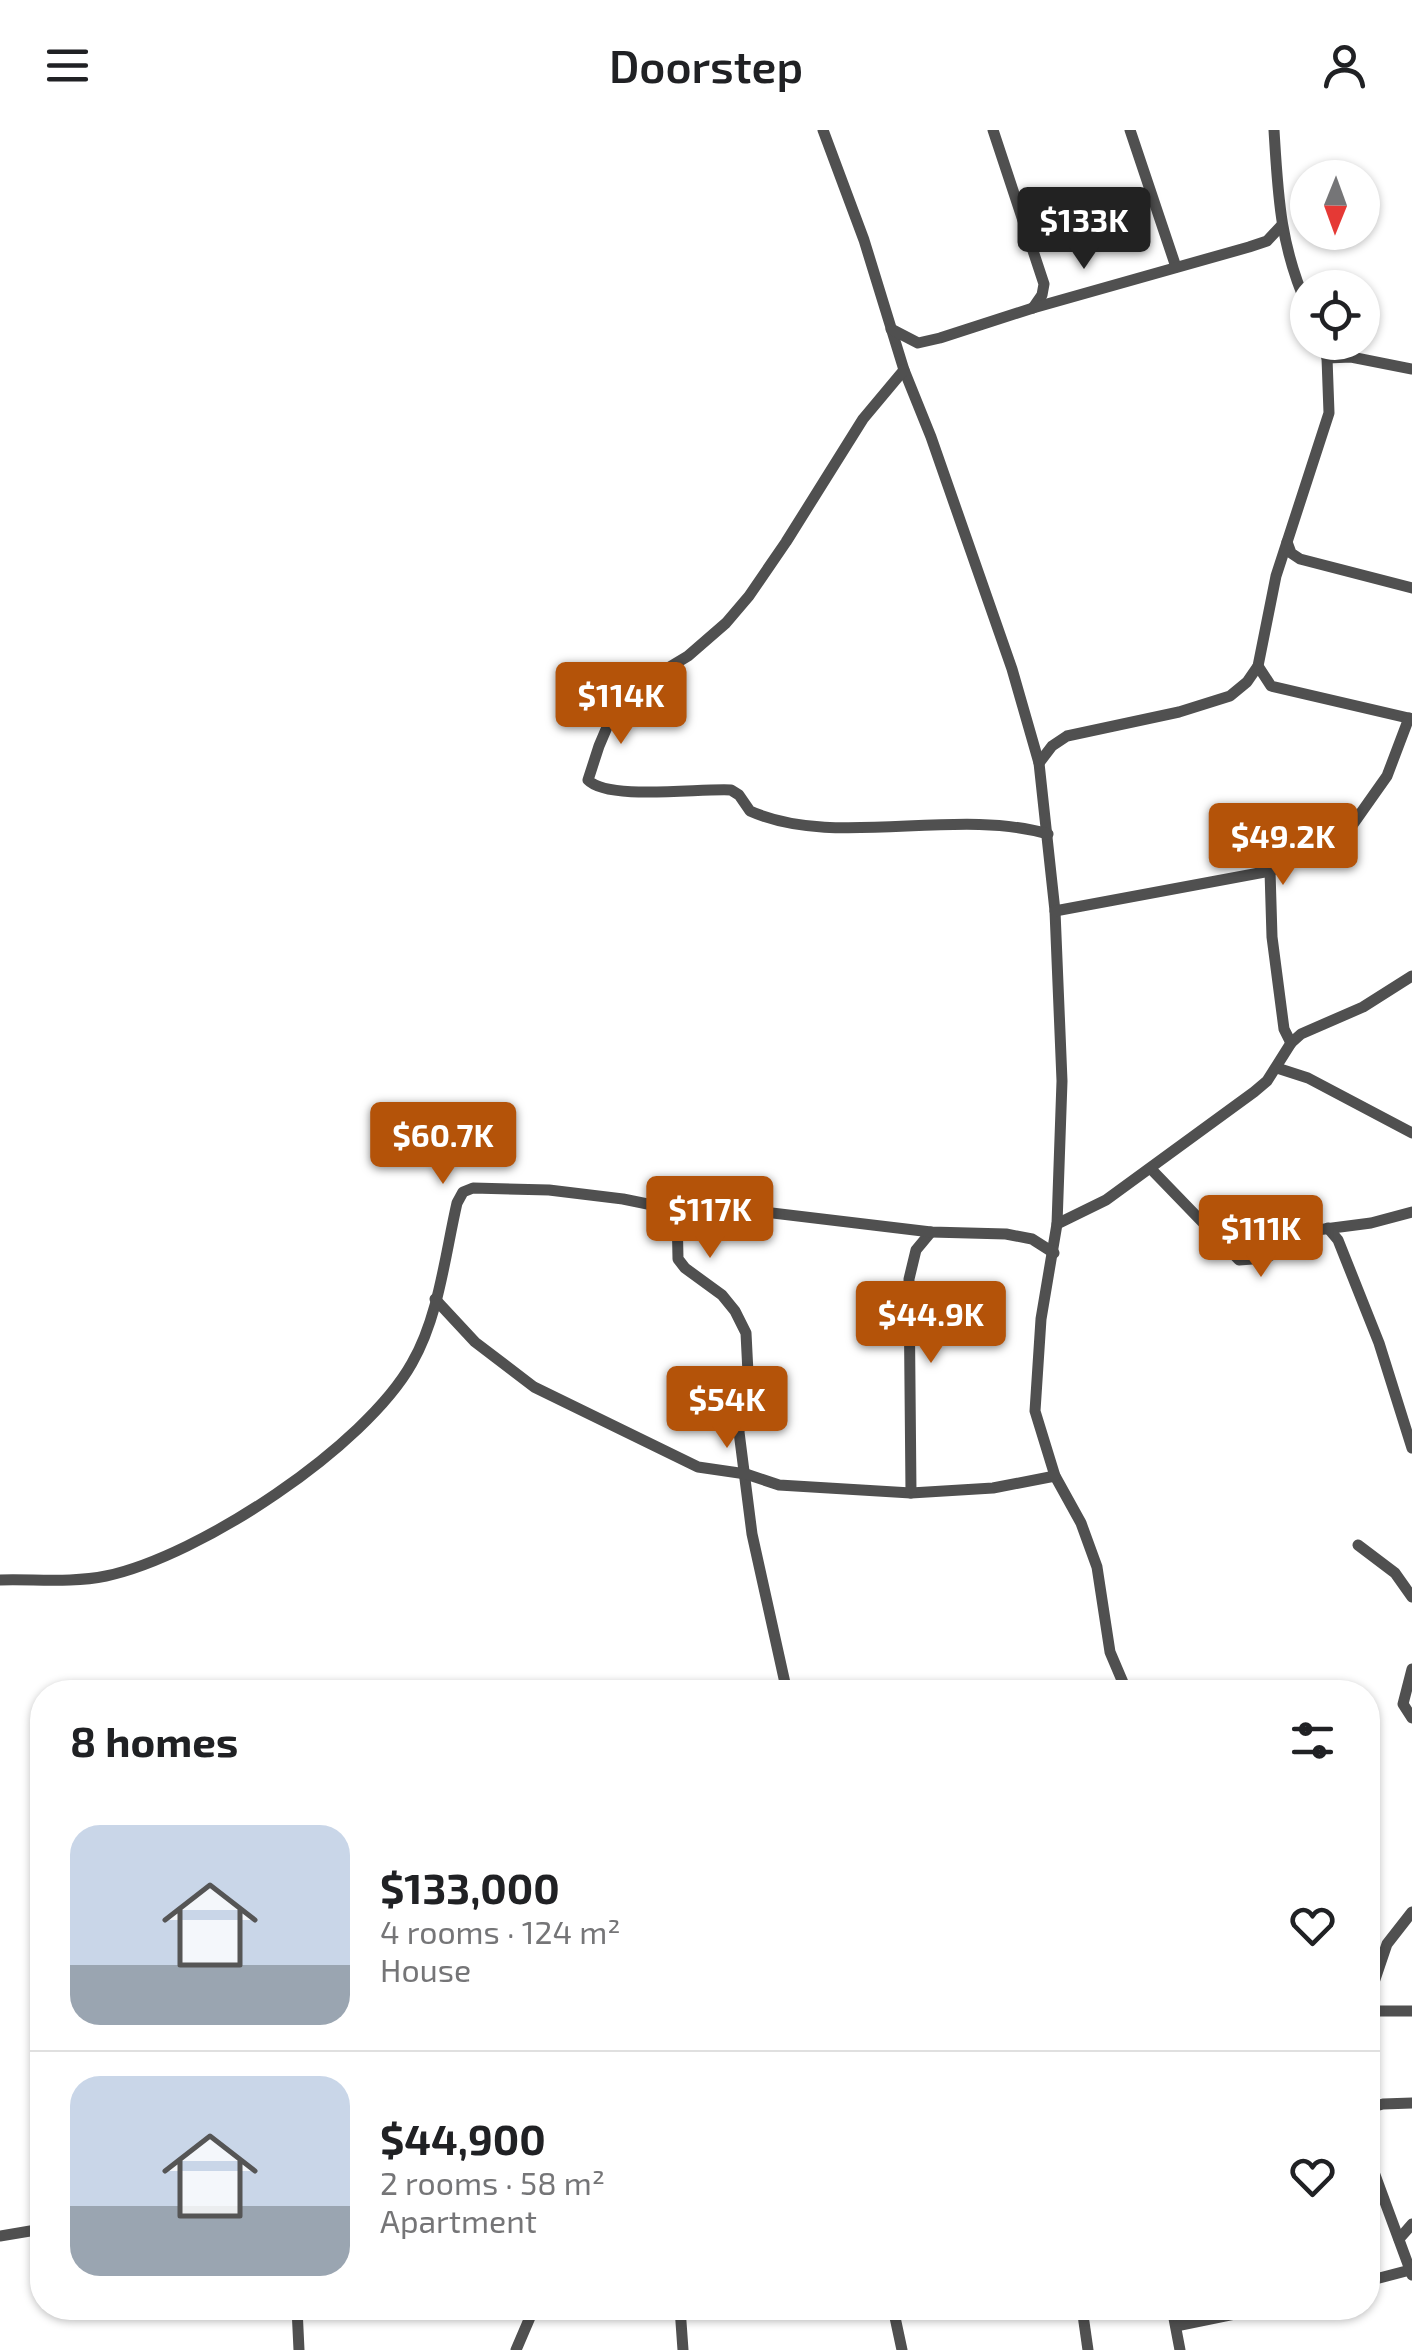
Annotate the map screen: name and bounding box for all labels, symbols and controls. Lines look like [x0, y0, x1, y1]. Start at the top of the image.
icon: menu [40, 38, 95, 93]
text: Doorstep [609, 38, 803, 92]
icon: person [1317, 38, 1372, 93]
north arrow [1290, 160, 1380, 250]
map controls [1290, 160, 1380, 360]
pin: $133K [1014, 187, 1154, 272]
text: $133K [1040, 200, 1128, 238]
button: locate [1290, 270, 1380, 360]
pin: $114K [551, 662, 691, 747]
text: $114K [578, 675, 664, 713]
pin: $49.2K [1202, 803, 1364, 888]
text: $49.2K [1231, 816, 1335, 854]
pin: $60.7K [362, 1102, 524, 1187]
text: $60.7K [392, 1115, 494, 1153]
pin: $117K [640, 1176, 780, 1261]
text: $117K [668, 1189, 752, 1227]
pin: $111K [1191, 1195, 1331, 1280]
text: $111K [1221, 1208, 1301, 1246]
pin: $44.9K [850, 1281, 1012, 1366]
text: $44.9K [878, 1294, 984, 1332]
pin: $54K [668, 1366, 786, 1451]
text: $54K [689, 1379, 765, 1417]
icon: filters [1285, 1713, 1340, 1768]
text: 8 homes [70, 1715, 238, 1765]
text: $133,000 [380, 1862, 560, 1912]
icon: home [150, 1865, 270, 1985]
icon: heart [1285, 1898, 1340, 1953]
text: 4 rooms · 124 m² [380, 1912, 621, 1950]
text: House [380, 1950, 471, 1988]
text: $44,900 [380, 2113, 546, 2163]
icon: home [150, 2116, 270, 2236]
icon: heart [1285, 2149, 1340, 2204]
text: 2 rooms · 58 m² [380, 2163, 605, 2201]
text: Apartment [380, 2201, 537, 2239]

